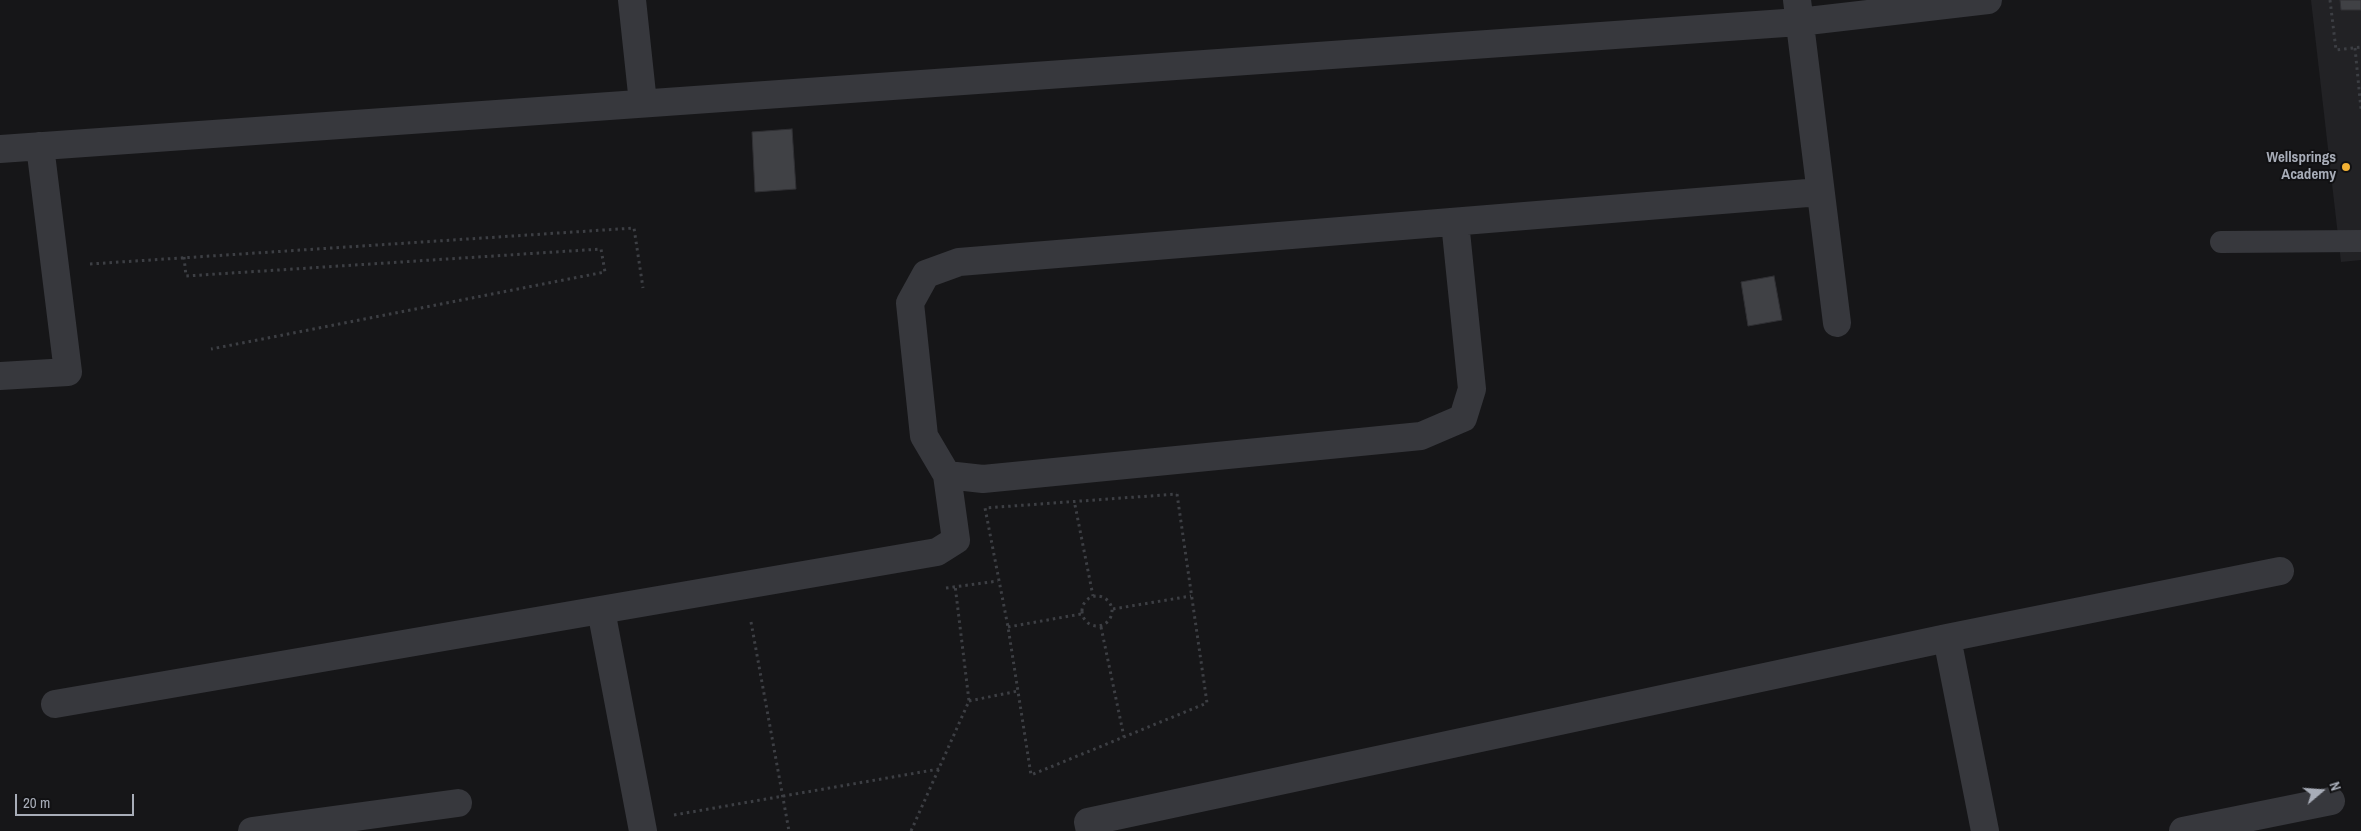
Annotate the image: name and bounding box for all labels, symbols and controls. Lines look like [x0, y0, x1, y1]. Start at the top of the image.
place label: Wellsprings Academy [2266, 149, 2336, 184]
marker: Wellsprings Academy [2340, 161, 2352, 173]
north arrow [2296, 766, 2346, 816]
text: N [2325, 780, 2345, 793]
scale bar [18, 784, 136, 816]
text: 20 m [23, 792, 50, 813]

